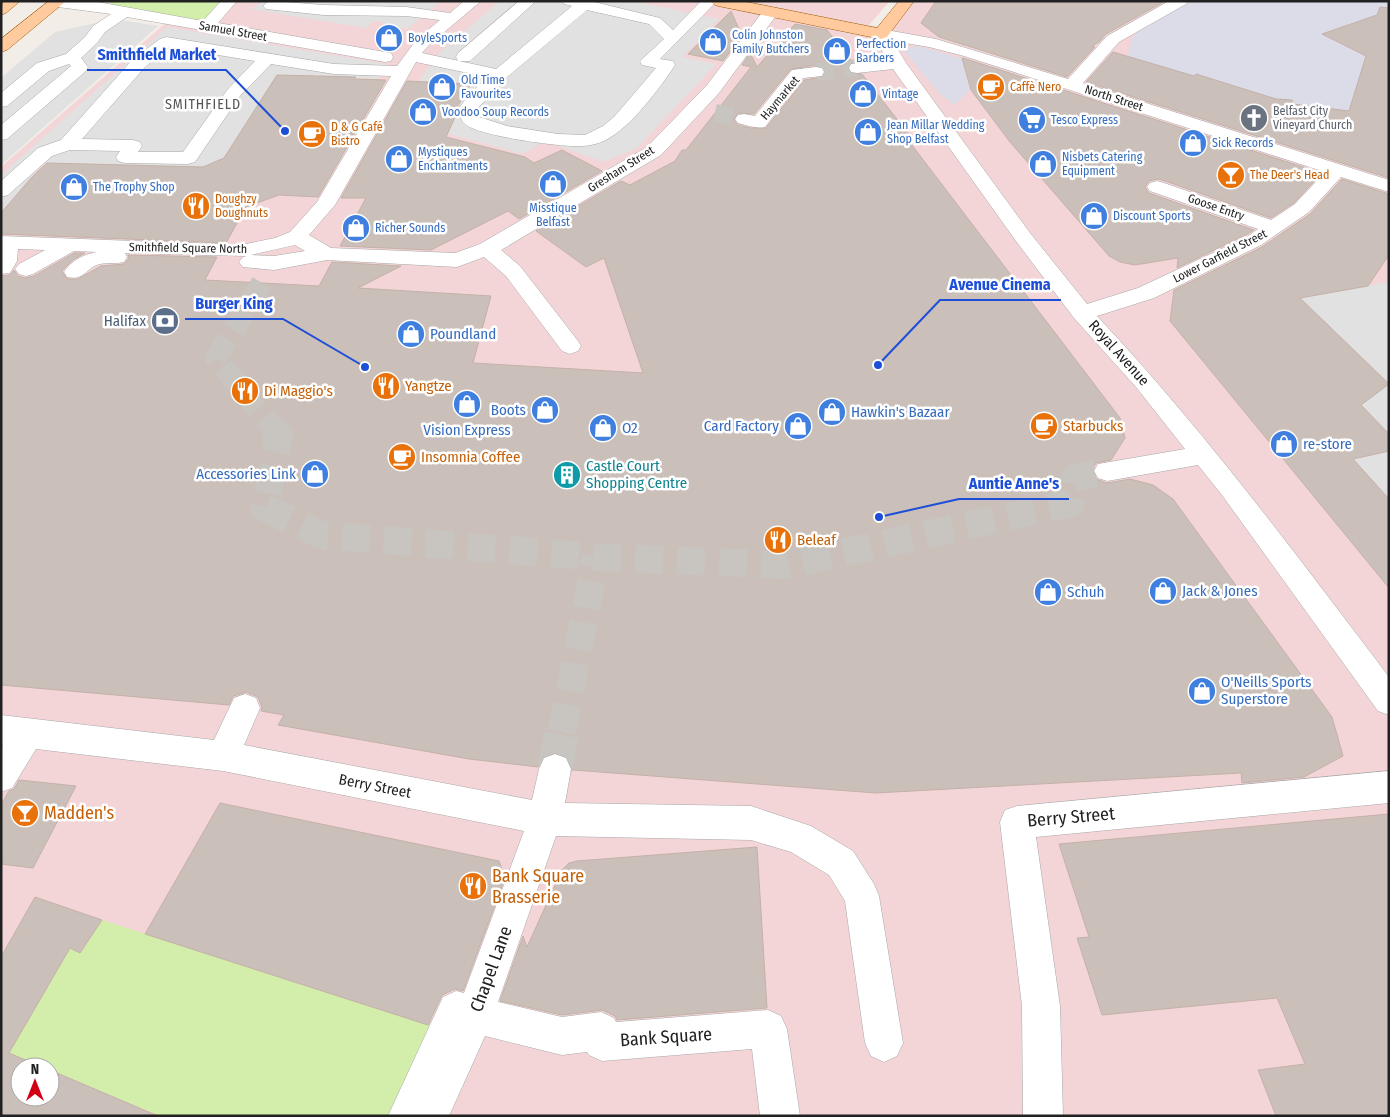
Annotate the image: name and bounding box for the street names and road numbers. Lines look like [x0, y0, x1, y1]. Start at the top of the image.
street label: Samuel Street [198, 18, 268, 44]
street label: Haymarket [758, 73, 802, 123]
street label: North Street [1083, 82, 1145, 114]
street label: Gresham Street [585, 143, 657, 195]
street label: Goose Entry [1186, 191, 1247, 223]
street label: Lower Garfield Street [1171, 226, 1269, 286]
street label: Smithfield Square North [129, 240, 247, 256]
street label: Royal Avenue [1085, 316, 1153, 390]
street label: Berry Street [337, 770, 413, 802]
street label: Berry Street [1026, 802, 1116, 832]
street label: Chapel Lane [465, 923, 517, 1015]
street label: Bank Square [619, 1023, 713, 1051]

